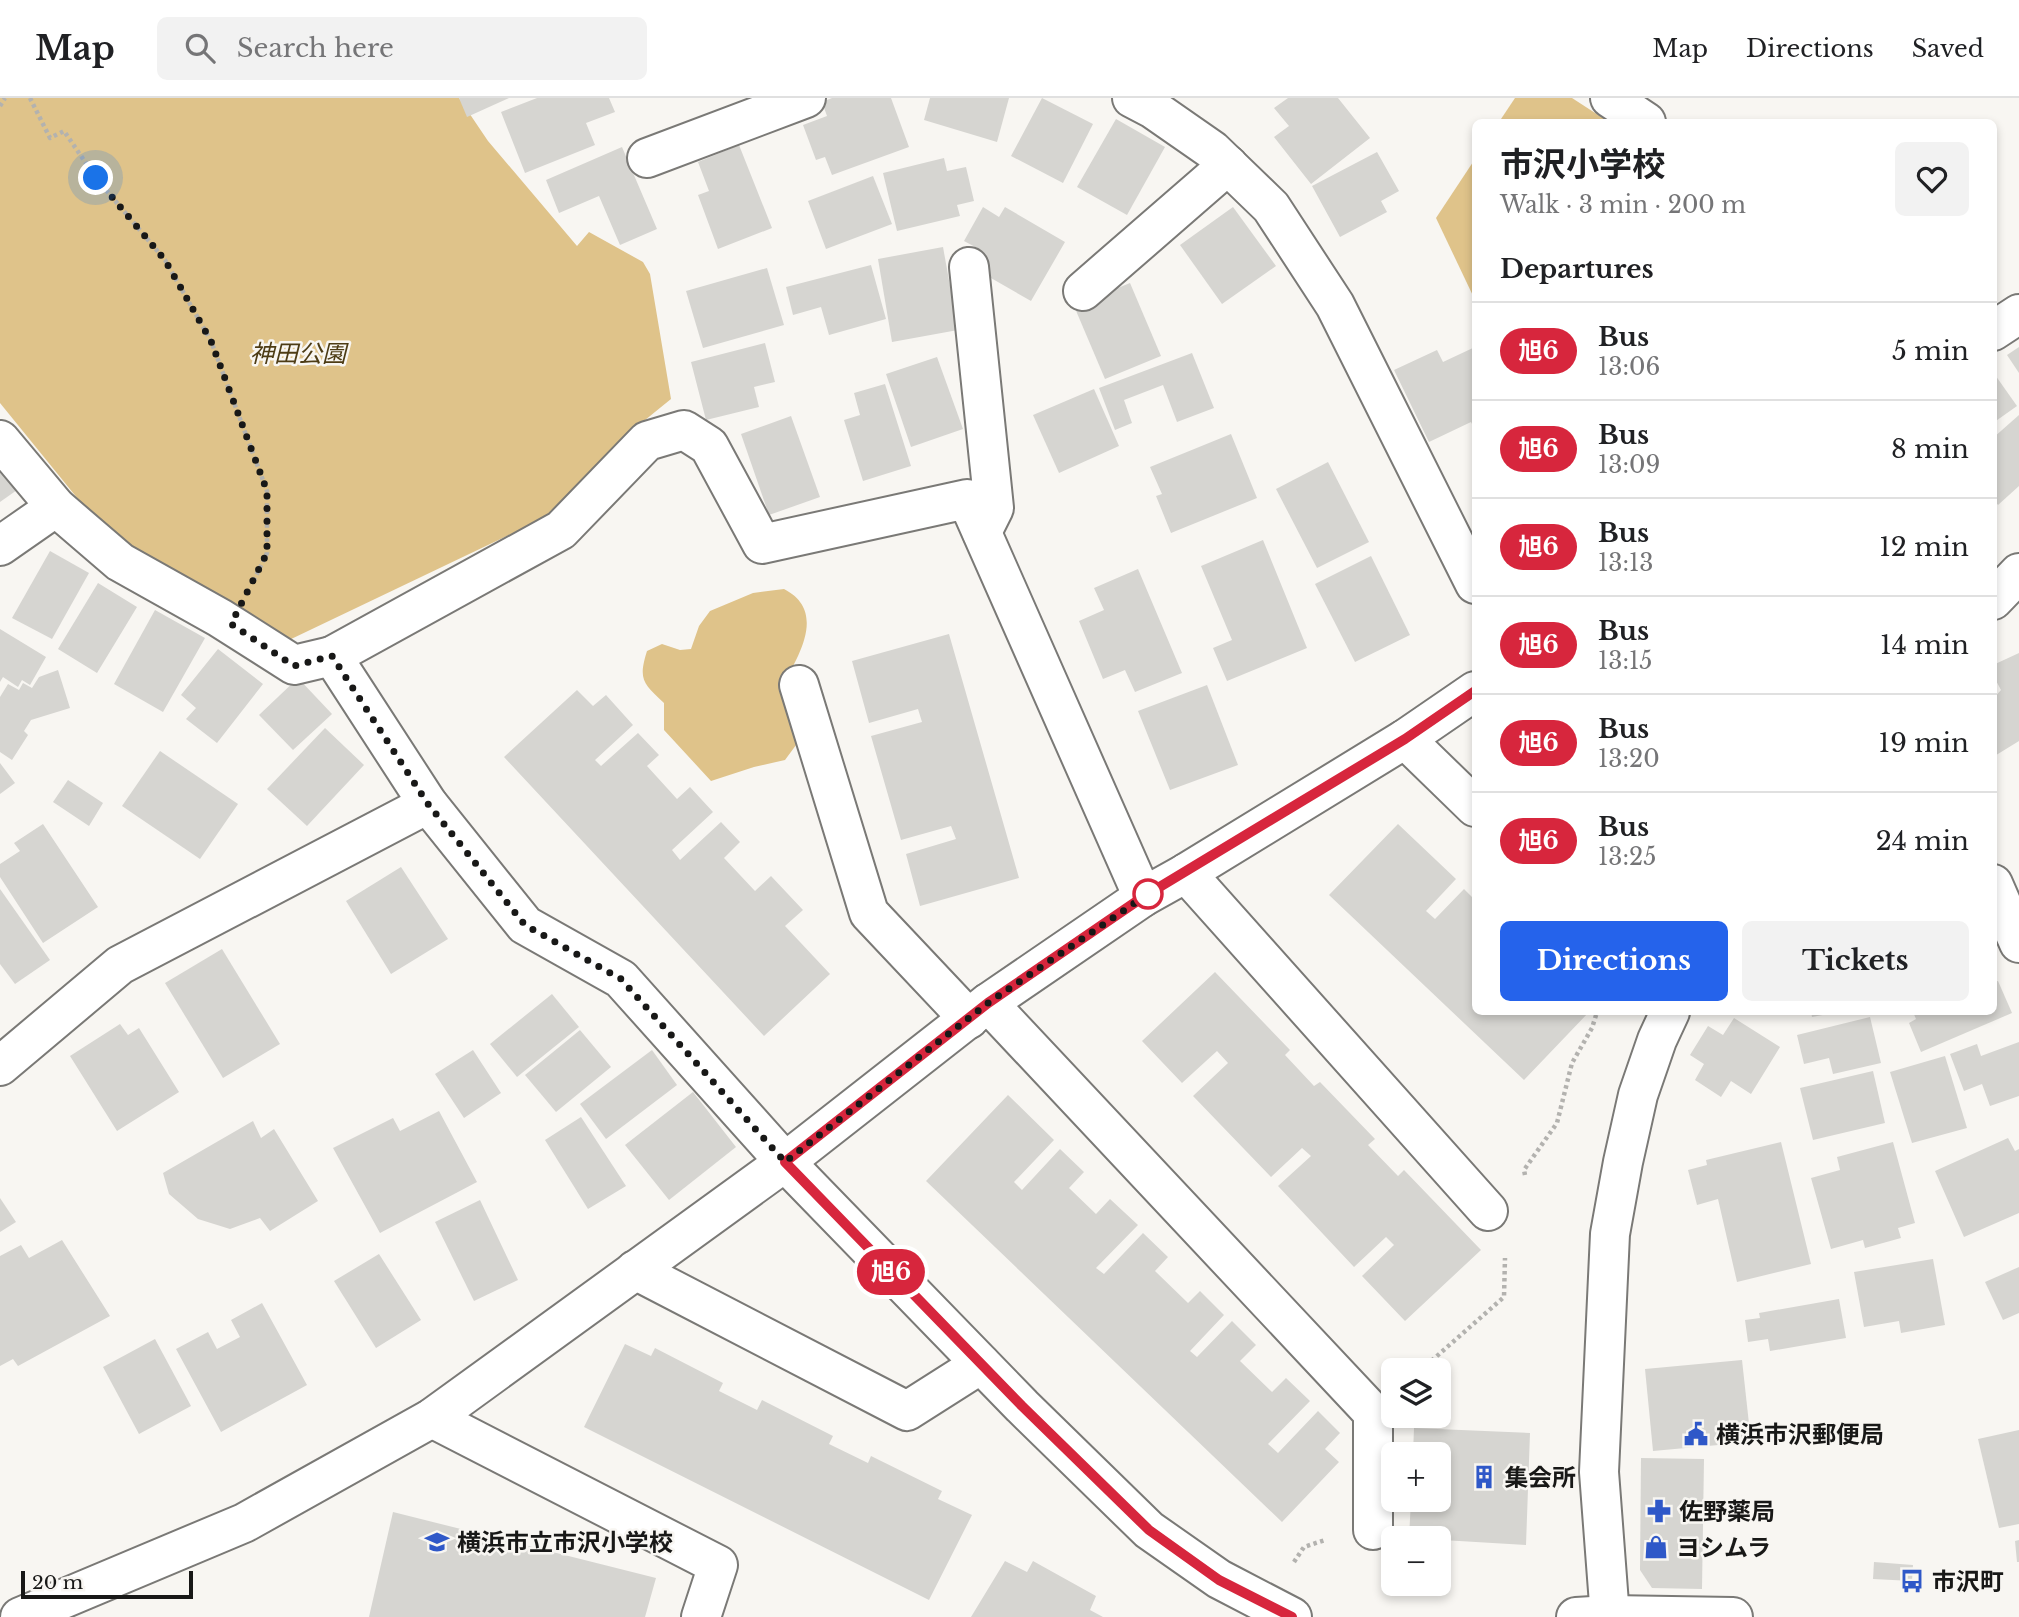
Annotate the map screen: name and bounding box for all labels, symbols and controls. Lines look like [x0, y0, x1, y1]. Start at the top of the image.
search box [157, 17, 647, 80]
text: Map [35, 28, 115, 69]
icon: search [181, 29, 219, 67]
text: Search here [237, 32, 394, 64]
text: Map [1652, 34, 1708, 63]
text: Directions [1746, 34, 1874, 63]
text: Saved [1912, 34, 1984, 63]
button: heart [1895, 142, 1969, 216]
text: 市沢小学校 [1500, 144, 1665, 185]
your location [78, 160, 113, 195]
text: Walk · 3 min · 200 m [1500, 191, 1746, 219]
text: Departures [1500, 253, 1654, 285]
text: Bus [1598, 321, 1649, 353]
text: 5 min [1892, 335, 1969, 367]
text: 旭6 [1518, 336, 1559, 365]
park label: 神田公園 [250, 339, 349, 368]
text: 13:06 [1598, 353, 1660, 381]
text: Bus [1598, 419, 1649, 451]
text: 8 min [1891, 433, 1969, 465]
text: 旭6 [1518, 434, 1559, 463]
text: 13:09 [1598, 451, 1660, 479]
text: Bus [1598, 517, 1649, 549]
text: 12 min [1879, 531, 1969, 563]
text: 旭6 [1518, 532, 1559, 561]
text: 13:13 [1598, 549, 1653, 577]
text: Bus [1598, 615, 1649, 647]
text: 14 min [1880, 629, 1969, 661]
text: 旭6 [1518, 630, 1559, 659]
text: 13:15 [1598, 647, 1652, 675]
text: Bus [1598, 713, 1649, 745]
text: 19 min [1879, 727, 1969, 759]
text: 旭6 [1518, 728, 1559, 757]
text: 13:20 [1598, 745, 1660, 773]
text: Bus [1598, 811, 1649, 843]
text: 24 min [1876, 825, 1969, 857]
text: 旭6 [1518, 826, 1559, 855]
text: 13:25 [1598, 843, 1656, 871]
unlabelled marker [1133, 879, 1163, 909]
button: Directions [1500, 921, 1728, 1001]
button: Tickets [1742, 921, 1969, 1001]
line badge: 旭6 [860, 1249, 922, 1295]
text: 旭6 [871, 1257, 911, 1286]
map controls [1381, 1358, 1451, 1596]
button: layers [1381, 1358, 1451, 1428]
public building icon: 横浜市沢郵便局 [1682, 1420, 1710, 1448]
place label: 横浜市沢郵便局 [1716, 1420, 1884, 1449]
button: + [1381, 1442, 1451, 1512]
building icon: 集会所 [1470, 1463, 1498, 1491]
place label: 集会所 [1504, 1463, 1576, 1492]
pharmacy icon: 佐野薬局 [1645, 1497, 1673, 1525]
place label: 佐野薬局 [1679, 1497, 1775, 1526]
button: − [1381, 1526, 1451, 1596]
school or university icon: 横浜市立市沢小学校 [423, 1528, 451, 1556]
place label: 横浜市立市沢小学校 [457, 1528, 673, 1557]
shop icon: ヨシムラ [1642, 1533, 1670, 1561]
place label: ヨシムラ [1676, 1533, 1771, 1562]
bus stop icon: 市沢町 [1898, 1567, 1926, 1595]
place label: 市沢町 [1932, 1567, 2004, 1596]
scale bar [21, 1568, 192, 1600]
text: 20 m [32, 1571, 83, 1594]

